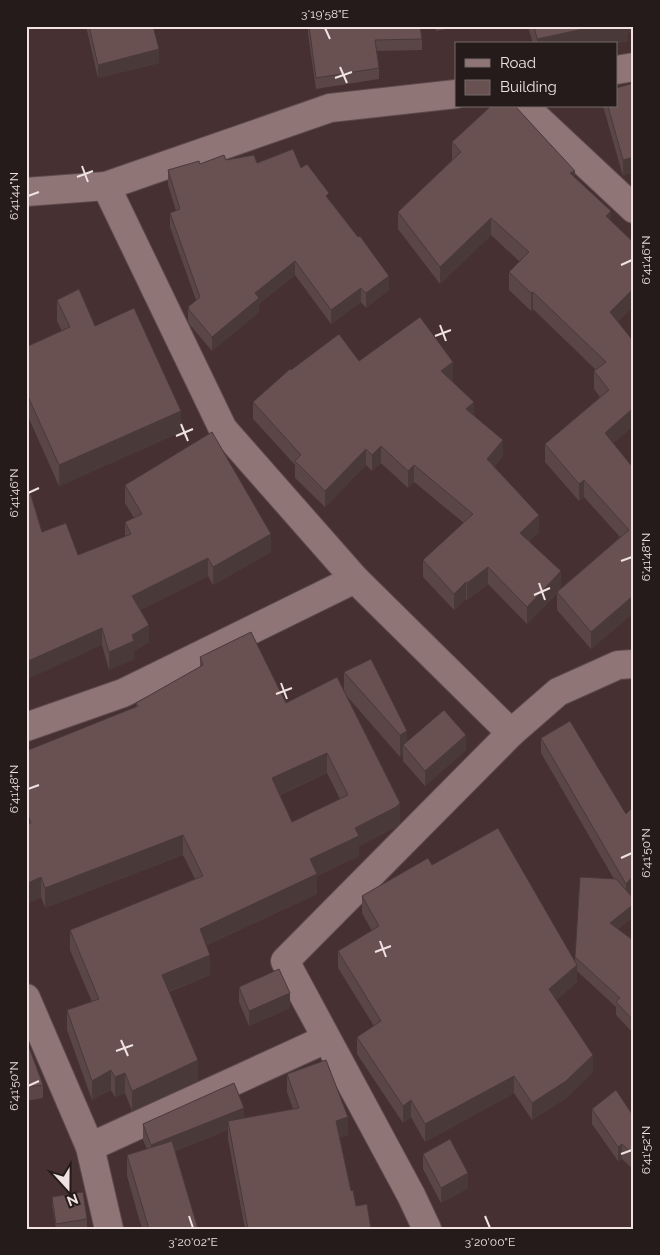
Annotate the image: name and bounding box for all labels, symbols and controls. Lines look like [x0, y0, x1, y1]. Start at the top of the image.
text: 3°19'58"E [301, 7, 349, 21]
legend [455, 42, 618, 108]
text: Road [500, 54, 536, 72]
text: Building [500, 78, 557, 96]
text: 6°41'44"N [7, 172, 21, 220]
text: 6°41'46"N [639, 236, 653, 284]
text: 6°41'46"N [7, 469, 21, 517]
text: 6°41'48"N [639, 533, 653, 581]
text: 6°41'48"N [7, 765, 21, 813]
text: 6°41'50"N [639, 828, 653, 878]
text: 6°41'50"N [7, 1061, 21, 1111]
text: 6°41'52"N [639, 1126, 653, 1174]
north arrow [42, 1162, 92, 1212]
text: N [65, 1191, 81, 1210]
text: 3°20'02"E [168, 1235, 218, 1249]
text: 3°20'00"E [465, 1235, 515, 1249]

